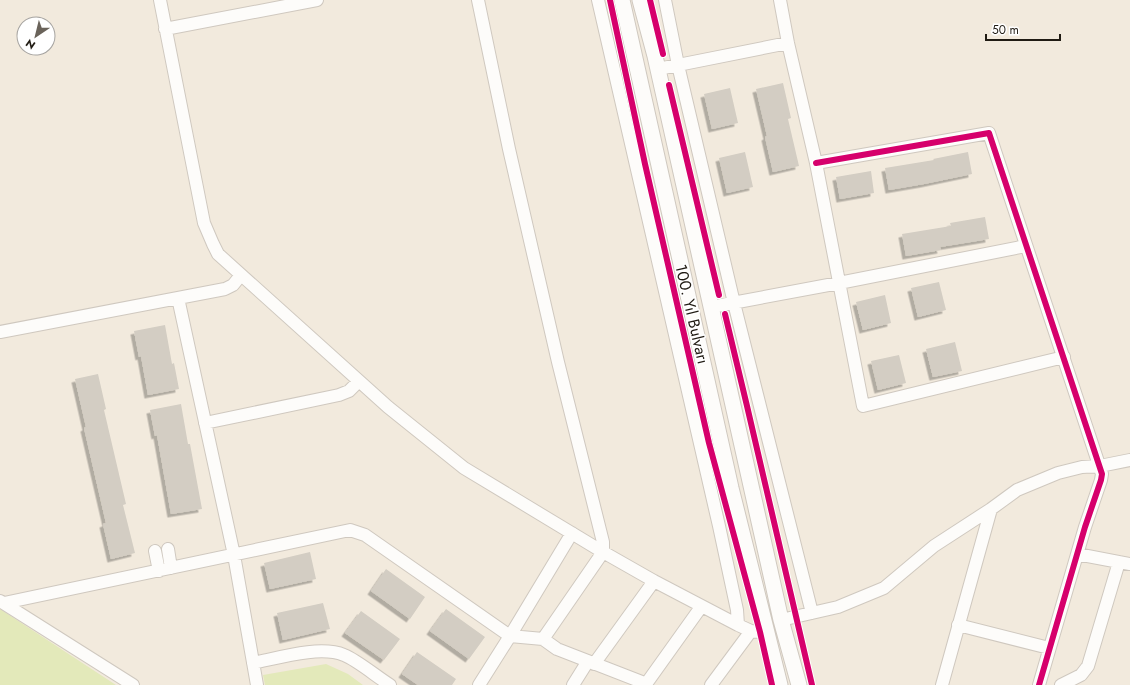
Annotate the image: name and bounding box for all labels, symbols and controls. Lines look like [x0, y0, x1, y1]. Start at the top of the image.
north arrow [16, 16, 56, 56]
scale bar [986, 16, 1060, 42]
text: 50 m [992, 21, 1019, 39]
text: N [22, 35, 38, 53]
street label: 100. Yıl Bulvarı [669, 262, 715, 366]

